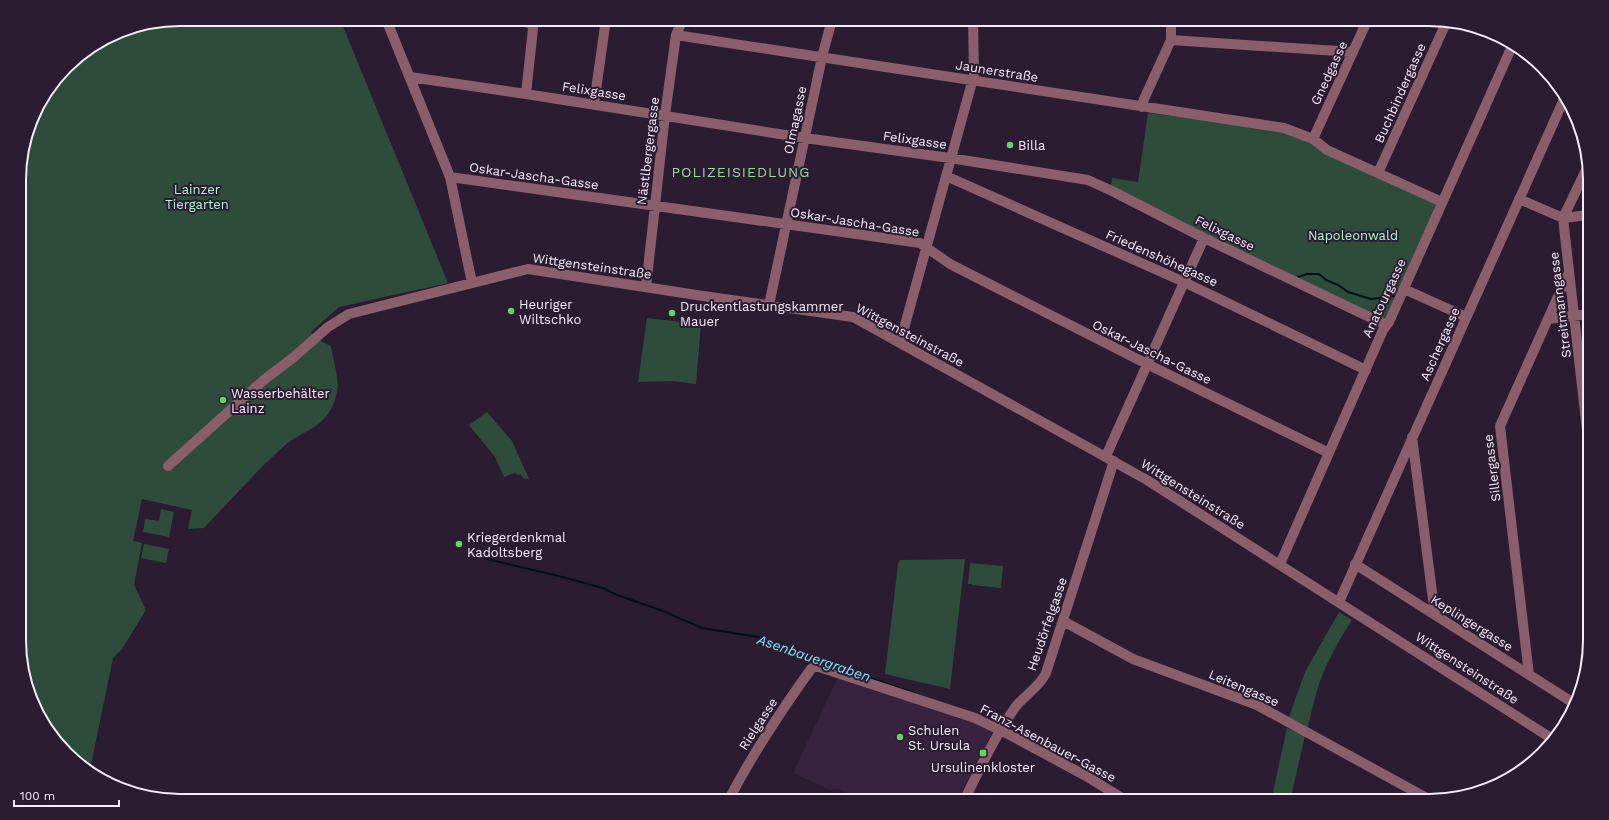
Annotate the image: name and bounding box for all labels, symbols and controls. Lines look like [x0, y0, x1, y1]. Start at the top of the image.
street label: Gnedgasse [1308, 39, 1350, 107]
street label: Buchbindergasse [1371, 41, 1429, 145]
street label: Jaunerstraße [955, 57, 1039, 85]
street label: Felixgasse [561, 79, 627, 103]
street label: Olmagasse [780, 85, 810, 155]
street label: Nästlbergergasse [634, 96, 662, 206]
street label: Felixgasse [882, 128, 948, 152]
place label: Billa [1018, 138, 1046, 153]
marker: Billa [1005, 140, 1015, 150]
street label: Oskar-Jascha-Gasse [468, 159, 600, 193]
district label: POLIZEISIEDLUNG [671, 164, 811, 180]
park label: Lainzer Tiergarten [165, 182, 229, 212]
street label: Oskar-Jascha-Gasse [789, 204, 921, 240]
street label: Felixgasse [1193, 212, 1257, 254]
street label: Friedenshöhegasse [1104, 227, 1220, 289]
park label: Napoleonwald [1308, 228, 1398, 243]
street label: Wittgensteinstraße [531, 250, 653, 282]
street label: Streitmanngasse [1546, 251, 1574, 359]
street label: Anatourgasse [1359, 256, 1409, 340]
place label: Heuriger Wiltschko [519, 297, 581, 327]
place label: Druckentlastungskammer Mauer [680, 299, 844, 329]
street label: Wittgensteinstraße [853, 300, 967, 370]
street label: Aschergasse [1417, 305, 1463, 383]
marker: Heuriger Wiltschko [506, 306, 516, 316]
marker: Druckentlastungskammer Mauer [667, 308, 677, 318]
street label: Oskar-Jascha-Gasse [1090, 317, 1214, 387]
place label: Wasserbehälter Lainz [231, 386, 330, 416]
marker: Wasserbehälter Lainz [218, 395, 228, 405]
street label: Sillergasse [1480, 434, 1504, 502]
street label: Wittgensteinstraße [1138, 456, 1248, 532]
place label: Kriegerdenkmal Kadoltsberg [467, 530, 566, 560]
marker: Kriegerdenkmal Kadoltsberg [454, 539, 464, 549]
street label: Heudörfelgasse [1024, 575, 1070, 673]
street label: Keplingergasse [1428, 592, 1516, 654]
street label: Wittgensteinstraße [1413, 629, 1521, 707]
water label: Asenbauergraben [754, 631, 873, 685]
street label: Leitengasse [1207, 666, 1281, 710]
street label: Rielgasse [736, 695, 780, 753]
street label: Franz-Asenbauer-Gasse [978, 701, 1118, 785]
place label: Schulen St. Ursula [908, 723, 971, 753]
marker: Schulen St. Ursula [895, 732, 905, 742]
marker: Ursulinenkloster [978, 748, 988, 758]
place label: Ursulinenkloster [931, 760, 1035, 775]
scale bar [14, 782, 119, 808]
text: 100 m [20, 789, 55, 803]

